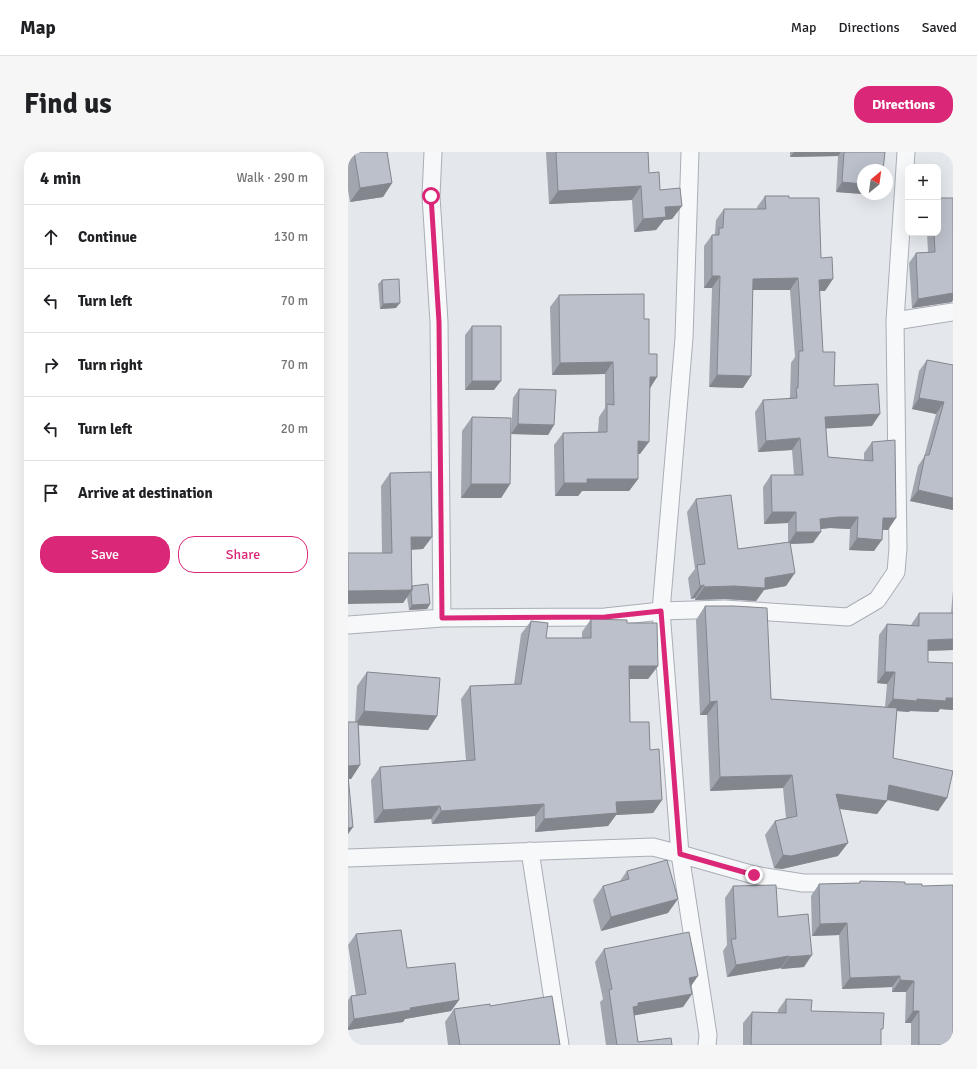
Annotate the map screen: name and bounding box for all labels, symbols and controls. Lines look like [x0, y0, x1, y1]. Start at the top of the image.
text: Map [20, 16, 56, 40]
text: Map [791, 19, 817, 36]
text: Directions [839, 19, 900, 36]
text: Saved [922, 19, 957, 36]
button: Directions [854, 86, 953, 123]
text: Find us [24, 87, 112, 121]
north arrow [857, 164, 893, 200]
map controls [905, 164, 941, 236]
button: + [905, 164, 941, 200]
text: 4 min [40, 168, 81, 189]
text: Walk · 290 m [237, 170, 308, 186]
route start [422, 187, 440, 205]
button: − [905, 200, 941, 236]
icon: ahead [40, 226, 62, 248]
text: Continue [78, 228, 137, 246]
text: 130 m [274, 229, 308, 245]
icon: left [40, 290, 62, 312]
text: Turn left [78, 292, 132, 310]
text: 70 m [281, 293, 308, 309]
icon: right [40, 354, 62, 376]
text: Turn right [78, 356, 143, 374]
text: 70 m [281, 357, 308, 373]
icon: left [40, 418, 62, 440]
text: Turn left [78, 420, 132, 438]
text: 20 m [281, 421, 308, 437]
icon: arrive [40, 482, 62, 504]
text: Arrive at destination [78, 484, 213, 502]
button: Save [40, 536, 170, 573]
button: Share [178, 536, 308, 573]
route end [745, 866, 763, 884]

